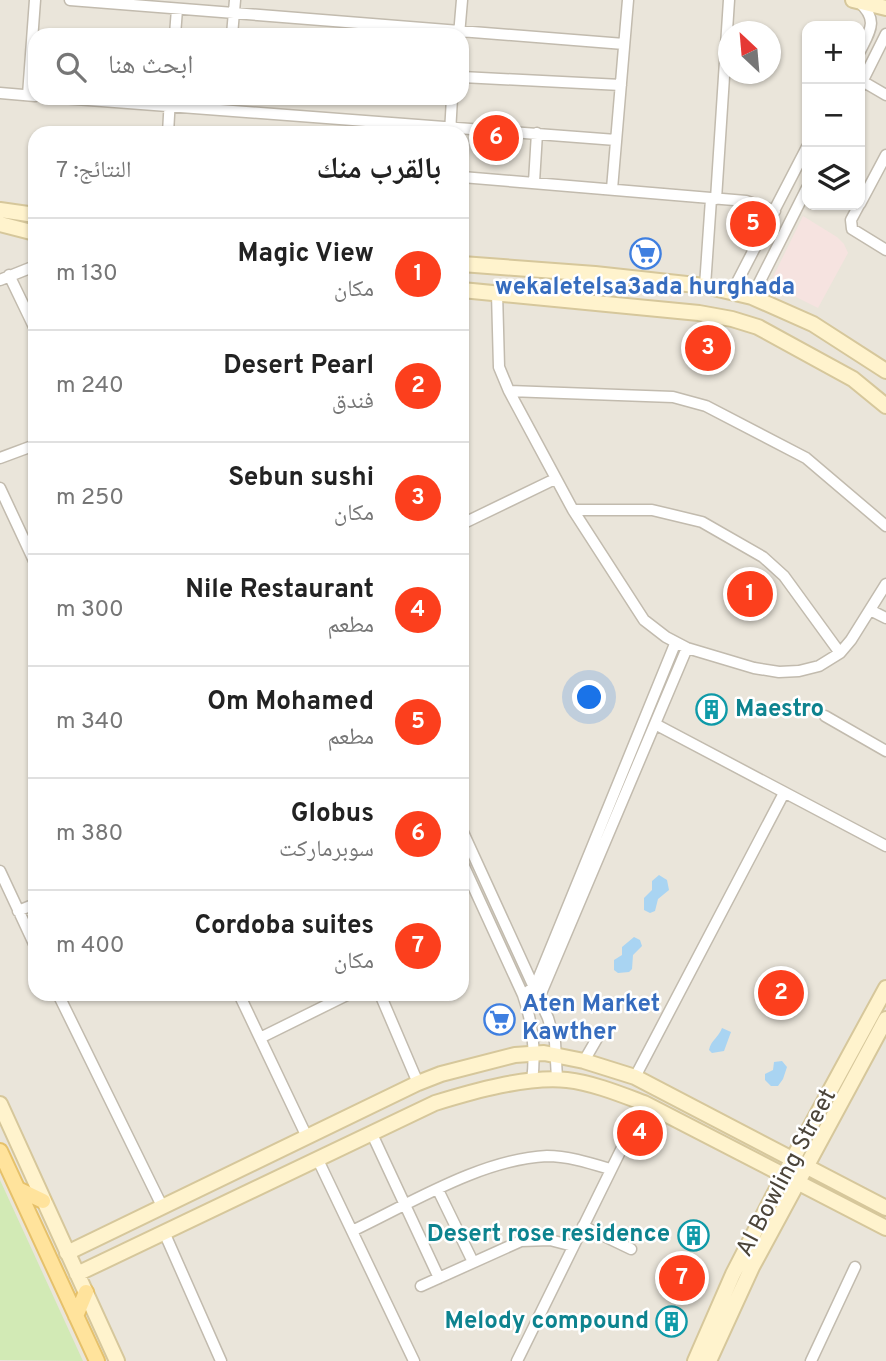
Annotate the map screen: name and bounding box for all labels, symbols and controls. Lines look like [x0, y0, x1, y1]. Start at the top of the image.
north arrow [718, 21, 781, 84]
map controls [802, 21, 865, 210]
button: + [802, 21, 865, 84]
search box [28, 28, 469, 105]
icon: search [52, 48, 90, 86]
text: ابحث هنا [108, 50, 193, 83]
button: − [802, 84, 865, 147]
pin: 6 [473, 112, 519, 164]
button: layers [802, 147, 865, 210]
text: بالقرب منك [316, 152, 441, 189]
text: النتائج: 7 [56, 157, 131, 186]
pin: 5 [730, 198, 776, 250]
supermarket icon: wekaletelsa3ada hurghada [628, 237, 662, 271]
text: Magic View [238, 238, 374, 271]
text: 130 m [56, 260, 118, 289]
text: 1 [413, 260, 423, 289]
place label: wekaletelsa3ada hurghada [495, 273, 795, 303]
text: مكان [334, 276, 374, 305]
pin: 3 [685, 322, 731, 374]
text: Desert Pearl [223, 350, 374, 383]
text: 240 m [56, 372, 124, 401]
text: 2 [411, 372, 425, 401]
text: فندق [332, 388, 374, 417]
text: Sebun sushi [228, 462, 374, 495]
text: 250 m [56, 484, 124, 513]
text: 3 [411, 484, 425, 513]
text: مكان [334, 500, 374, 529]
pin: 1 [727, 568, 773, 620]
text: Nile Restaurant [185, 574, 374, 607]
text: 300 m [56, 596, 124, 625]
text: 4 [411, 596, 425, 625]
text: مطعم [327, 612, 374, 641]
your location [572, 680, 606, 714]
text: Om Mohamed [207, 686, 374, 719]
building icon: Maestro [695, 693, 729, 727]
place label: Maestro [735, 695, 824, 725]
text: 340 m [56, 708, 124, 737]
text: 5 [411, 708, 425, 737]
text: مطعم [327, 724, 374, 753]
text: Globus [291, 798, 374, 831]
text: 380 m [56, 820, 123, 849]
text: 6 [411, 820, 425, 849]
text: سوبرماركت [279, 836, 374, 865]
text: Cordoba suites [195, 910, 374, 943]
text: 400 m [56, 932, 125, 961]
text: 7 [412, 932, 424, 961]
text: مكان [334, 948, 374, 977]
pin: 2 [758, 967, 804, 1019]
place label: Aten Market Kawther [522, 990, 660, 1048]
supermarket icon: Aten Market Kawther [482, 1002, 516, 1036]
street label: Al Bowling Street [730, 1084, 844, 1262]
pin: 4 [617, 1107, 663, 1159]
building icon: Desert rose residence [676, 1218, 710, 1252]
place label: Desert rose residence [427, 1220, 670, 1250]
pin: 7 [659, 1252, 705, 1304]
building icon: Melody compound [655, 1305, 689, 1339]
place label: Melody compound [445, 1307, 649, 1337]

